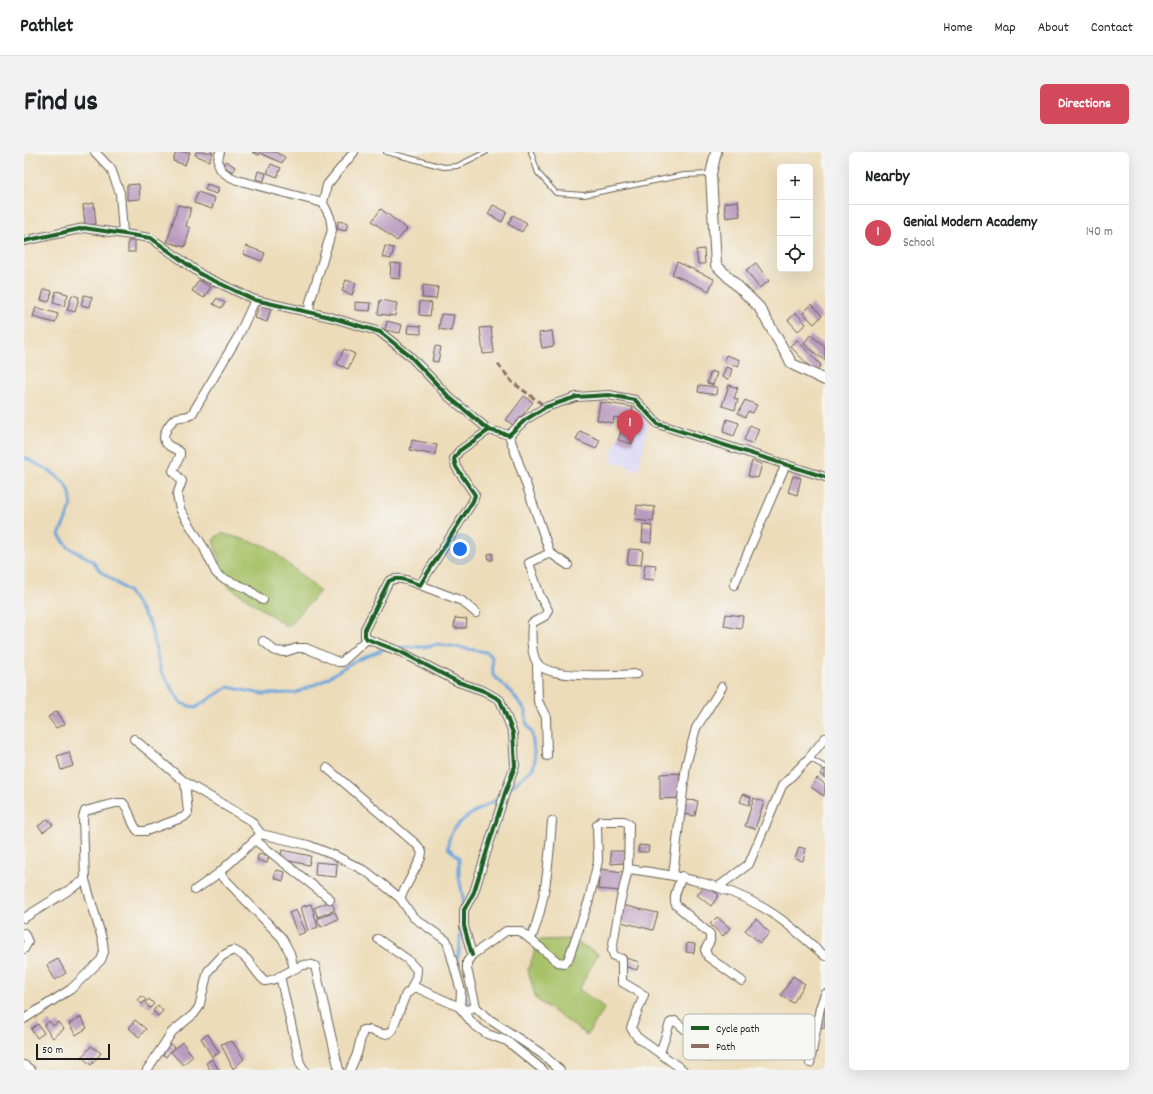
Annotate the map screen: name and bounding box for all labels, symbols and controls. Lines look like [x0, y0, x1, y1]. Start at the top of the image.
text: Pathlet [20, 14, 73, 41]
text: Home [943, 18, 972, 38]
text: Map [994, 18, 1016, 38]
text: About [1038, 18, 1069, 38]
text: Contact [1091, 18, 1133, 38]
text: Find us [24, 84, 98, 124]
button: Directions [1040, 84, 1129, 124]
map controls [777, 164, 813, 272]
button: + [777, 164, 813, 200]
text: Nearby [865, 166, 909, 190]
button: − [777, 200, 813, 236]
text: Genial Modern Academy [903, 212, 1037, 234]
text: 1 [877, 223, 879, 242]
text: 140 m [1086, 223, 1113, 242]
text: School [903, 234, 935, 253]
button: locate [777, 236, 813, 272]
pin: 1 [617, 410, 643, 443]
your location [450, 539, 470, 559]
legend [683, 1014, 815, 1060]
text: Cycle path [716, 1022, 760, 1038]
text: Path [716, 1040, 735, 1056]
scale bar [36, 1042, 110, 1061]
text: 50 m [42, 1043, 63, 1059]

